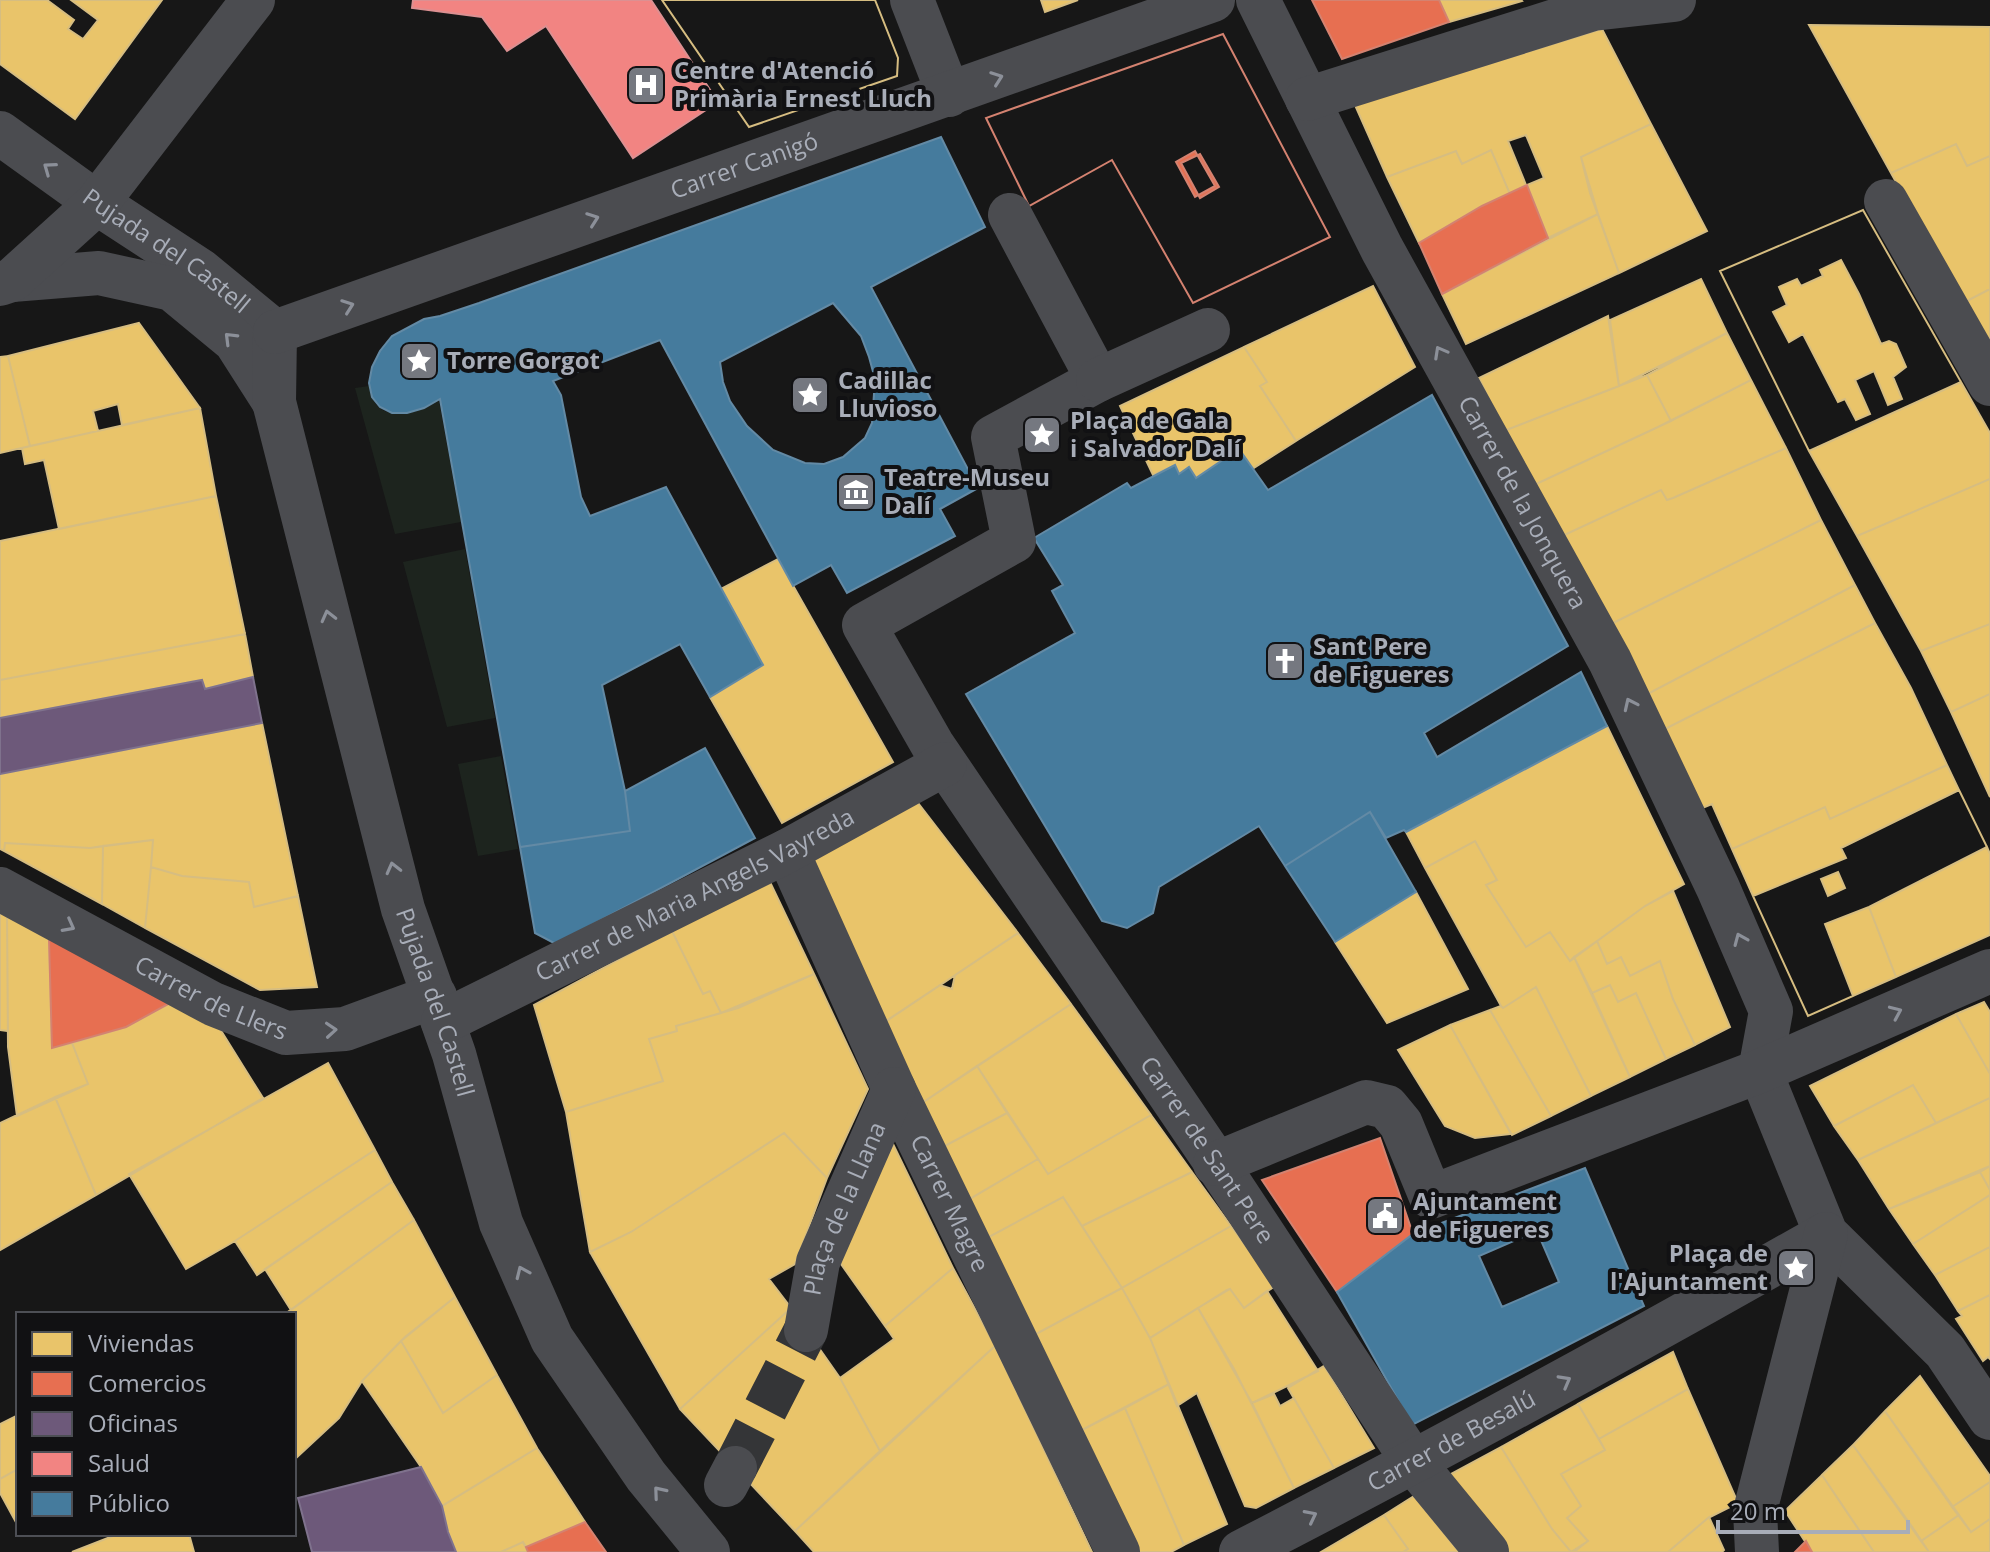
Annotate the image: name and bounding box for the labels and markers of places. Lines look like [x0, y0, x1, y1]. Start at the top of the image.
place label: Centre d'Atenció Primària Ernest Lluch [674, 53, 932, 114]
hospital icon: Centre d'Atenció Primària Ernest Lluch [625, 64, 667, 106]
place icon: Torre Gorgot [398, 340, 440, 382]
place label: Torre Gorgot [447, 343, 600, 376]
place label: Cadillac Lluvioso [838, 363, 937, 424]
place icon: Cadillac Lluvioso [789, 374, 831, 416]
place label: Plaça de Gala i Salvador Dalí [1070, 403, 1243, 464]
place icon: Plaça de Gala i Salvador Dalí [1021, 414, 1063, 456]
place label: Teatre-Museu Dalí [884, 460, 1050, 521]
museum icon: Teatre-Museu Dalí [835, 471, 877, 513]
place label: Sant Pere de Figueres [1313, 629, 1450, 690]
church icon: Sant Pere de Figueres [1264, 640, 1306, 682]
place label: Ajuntament de Figueres [1413, 1184, 1557, 1245]
public building icon: Ajuntament de Figueres [1364, 1195, 1406, 1237]
place label: Plaça de l'Ajuntament [1610, 1236, 1768, 1297]
place icon: Plaça de l'Ajuntament [1775, 1247, 1817, 1289]

